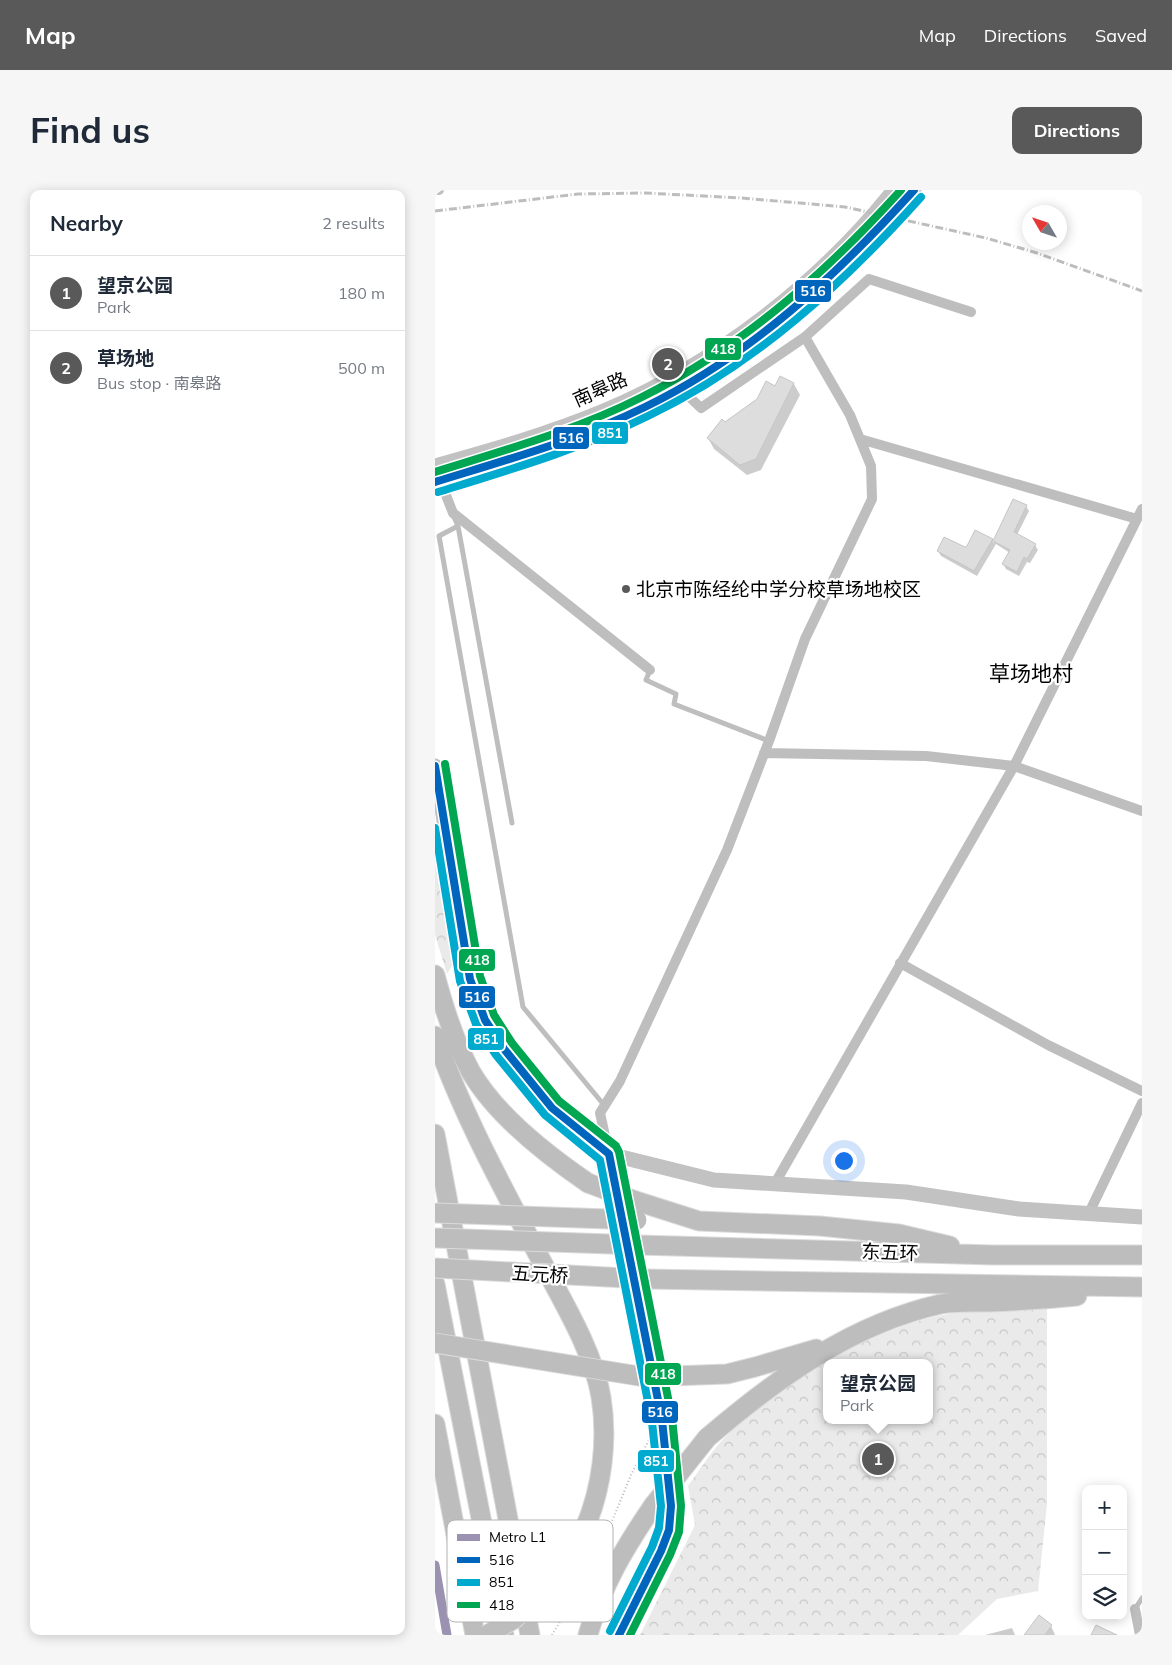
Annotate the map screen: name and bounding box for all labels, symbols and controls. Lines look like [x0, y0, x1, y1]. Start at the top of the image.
text: Map [25, 20, 76, 50]
text: Map [919, 24, 956, 47]
text: Directions [984, 24, 1067, 47]
text: Saved [1095, 24, 1147, 47]
button: Directions [1012, 107, 1142, 154]
text: Find us [30, 108, 150, 152]
north arrow [1022, 205, 1067, 250]
text: Nearby [50, 210, 123, 236]
text: 2 results [322, 213, 385, 233]
text: 望京公园 [97, 273, 173, 297]
line badge: 516 [794, 279, 832, 303]
text: 516 [800, 282, 826, 300]
text: 1 [61, 283, 71, 303]
text: 180 m [338, 283, 385, 303]
text: Park [97, 297, 131, 317]
line badge: 418 [704, 337, 742, 361]
text: 418 [710, 340, 736, 358]
pin: 2 [652, 345, 684, 383]
text: 草场地 [97, 346, 154, 370]
text: 2 [61, 358, 71, 378]
text: 500 m [338, 358, 385, 378]
street label: 南皋路 [569, 366, 631, 412]
text: Bus stop · 南皋路 [97, 373, 221, 393]
line badge: 851 [591, 421, 629, 445]
text: 851 [597, 424, 623, 442]
line badge: 516 [552, 426, 590, 450]
text: 516 [558, 429, 584, 447]
place label: 北京市陈经纶中学分校草场地校区 [636, 577, 921, 601]
marker: 北京市陈经纶中学分校草场地校区 [620, 583, 632, 595]
district label: 草场地村 [989, 660, 1073, 686]
line badge: 418 [458, 948, 496, 972]
text: 418 [464, 951, 490, 969]
line badge: 516 [458, 985, 496, 1009]
text: 516 [464, 988, 490, 1006]
line badge: 851 [467, 1027, 505, 1051]
text: 851 [473, 1030, 499, 1048]
your location [831, 1148, 857, 1174]
street label: 东五环 [861, 1239, 919, 1265]
street label: 五元桥 [511, 1261, 569, 1287]
popup [823, 1359, 933, 1424]
line badge: 418 [644, 1362, 682, 1386]
text: 418 [650, 1365, 676, 1383]
text: 望京公园 [840, 1371, 916, 1395]
text: Park [840, 1395, 874, 1415]
line badge: 516 [641, 1400, 679, 1424]
text: 516 [647, 1403, 673, 1421]
pin: 1 [862, 1440, 894, 1478]
line badge: 851 [637, 1449, 675, 1473]
text: 851 [643, 1452, 669, 1470]
map controls [1082, 1485, 1127, 1620]
button: + [1082, 1485, 1127, 1530]
legend [447, 1520, 613, 1622]
text: Metro L1 [489, 1528, 546, 1546]
button: − [1082, 1530, 1127, 1575]
text: 516 [489, 1551, 514, 1569]
text: 851 [489, 1573, 514, 1591]
button: layers [1082, 1575, 1127, 1620]
text: 418 [489, 1596, 514, 1614]

